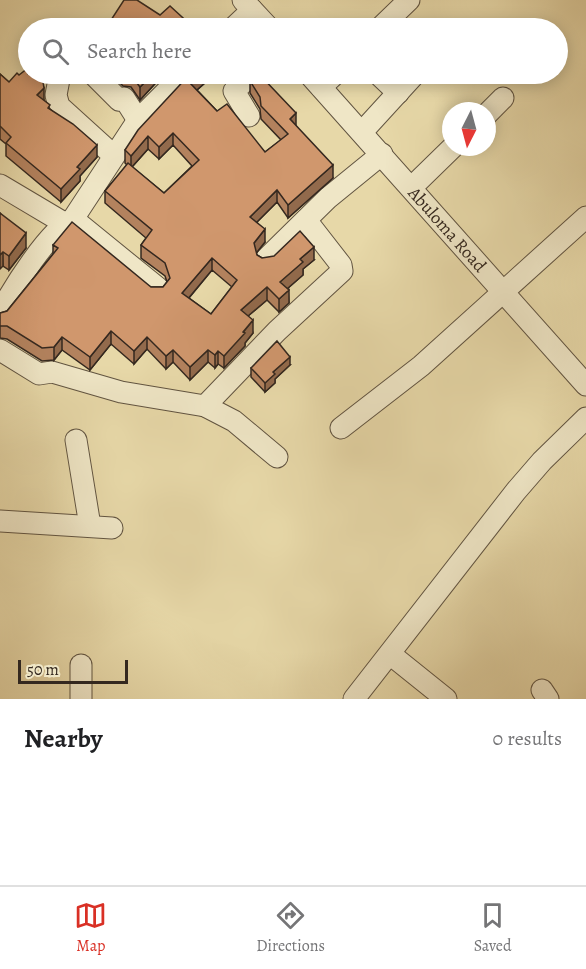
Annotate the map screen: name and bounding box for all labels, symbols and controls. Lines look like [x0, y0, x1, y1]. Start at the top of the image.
search box [18, 18, 568, 84]
icon: search [39, 35, 72, 68]
text: Search here [87, 36, 192, 66]
north arrow [442, 102, 496, 156]
street label: Abuloma Road [402, 181, 492, 277]
scale bar [18, 657, 128, 684]
text: 50 m [27, 659, 59, 681]
text: Nearby [24, 721, 103, 756]
text: 0 results [493, 725, 562, 752]
tab: Map [74, 899, 107, 957]
tab: Directions [256, 899, 325, 957]
tab: Saved [474, 899, 512, 957]

